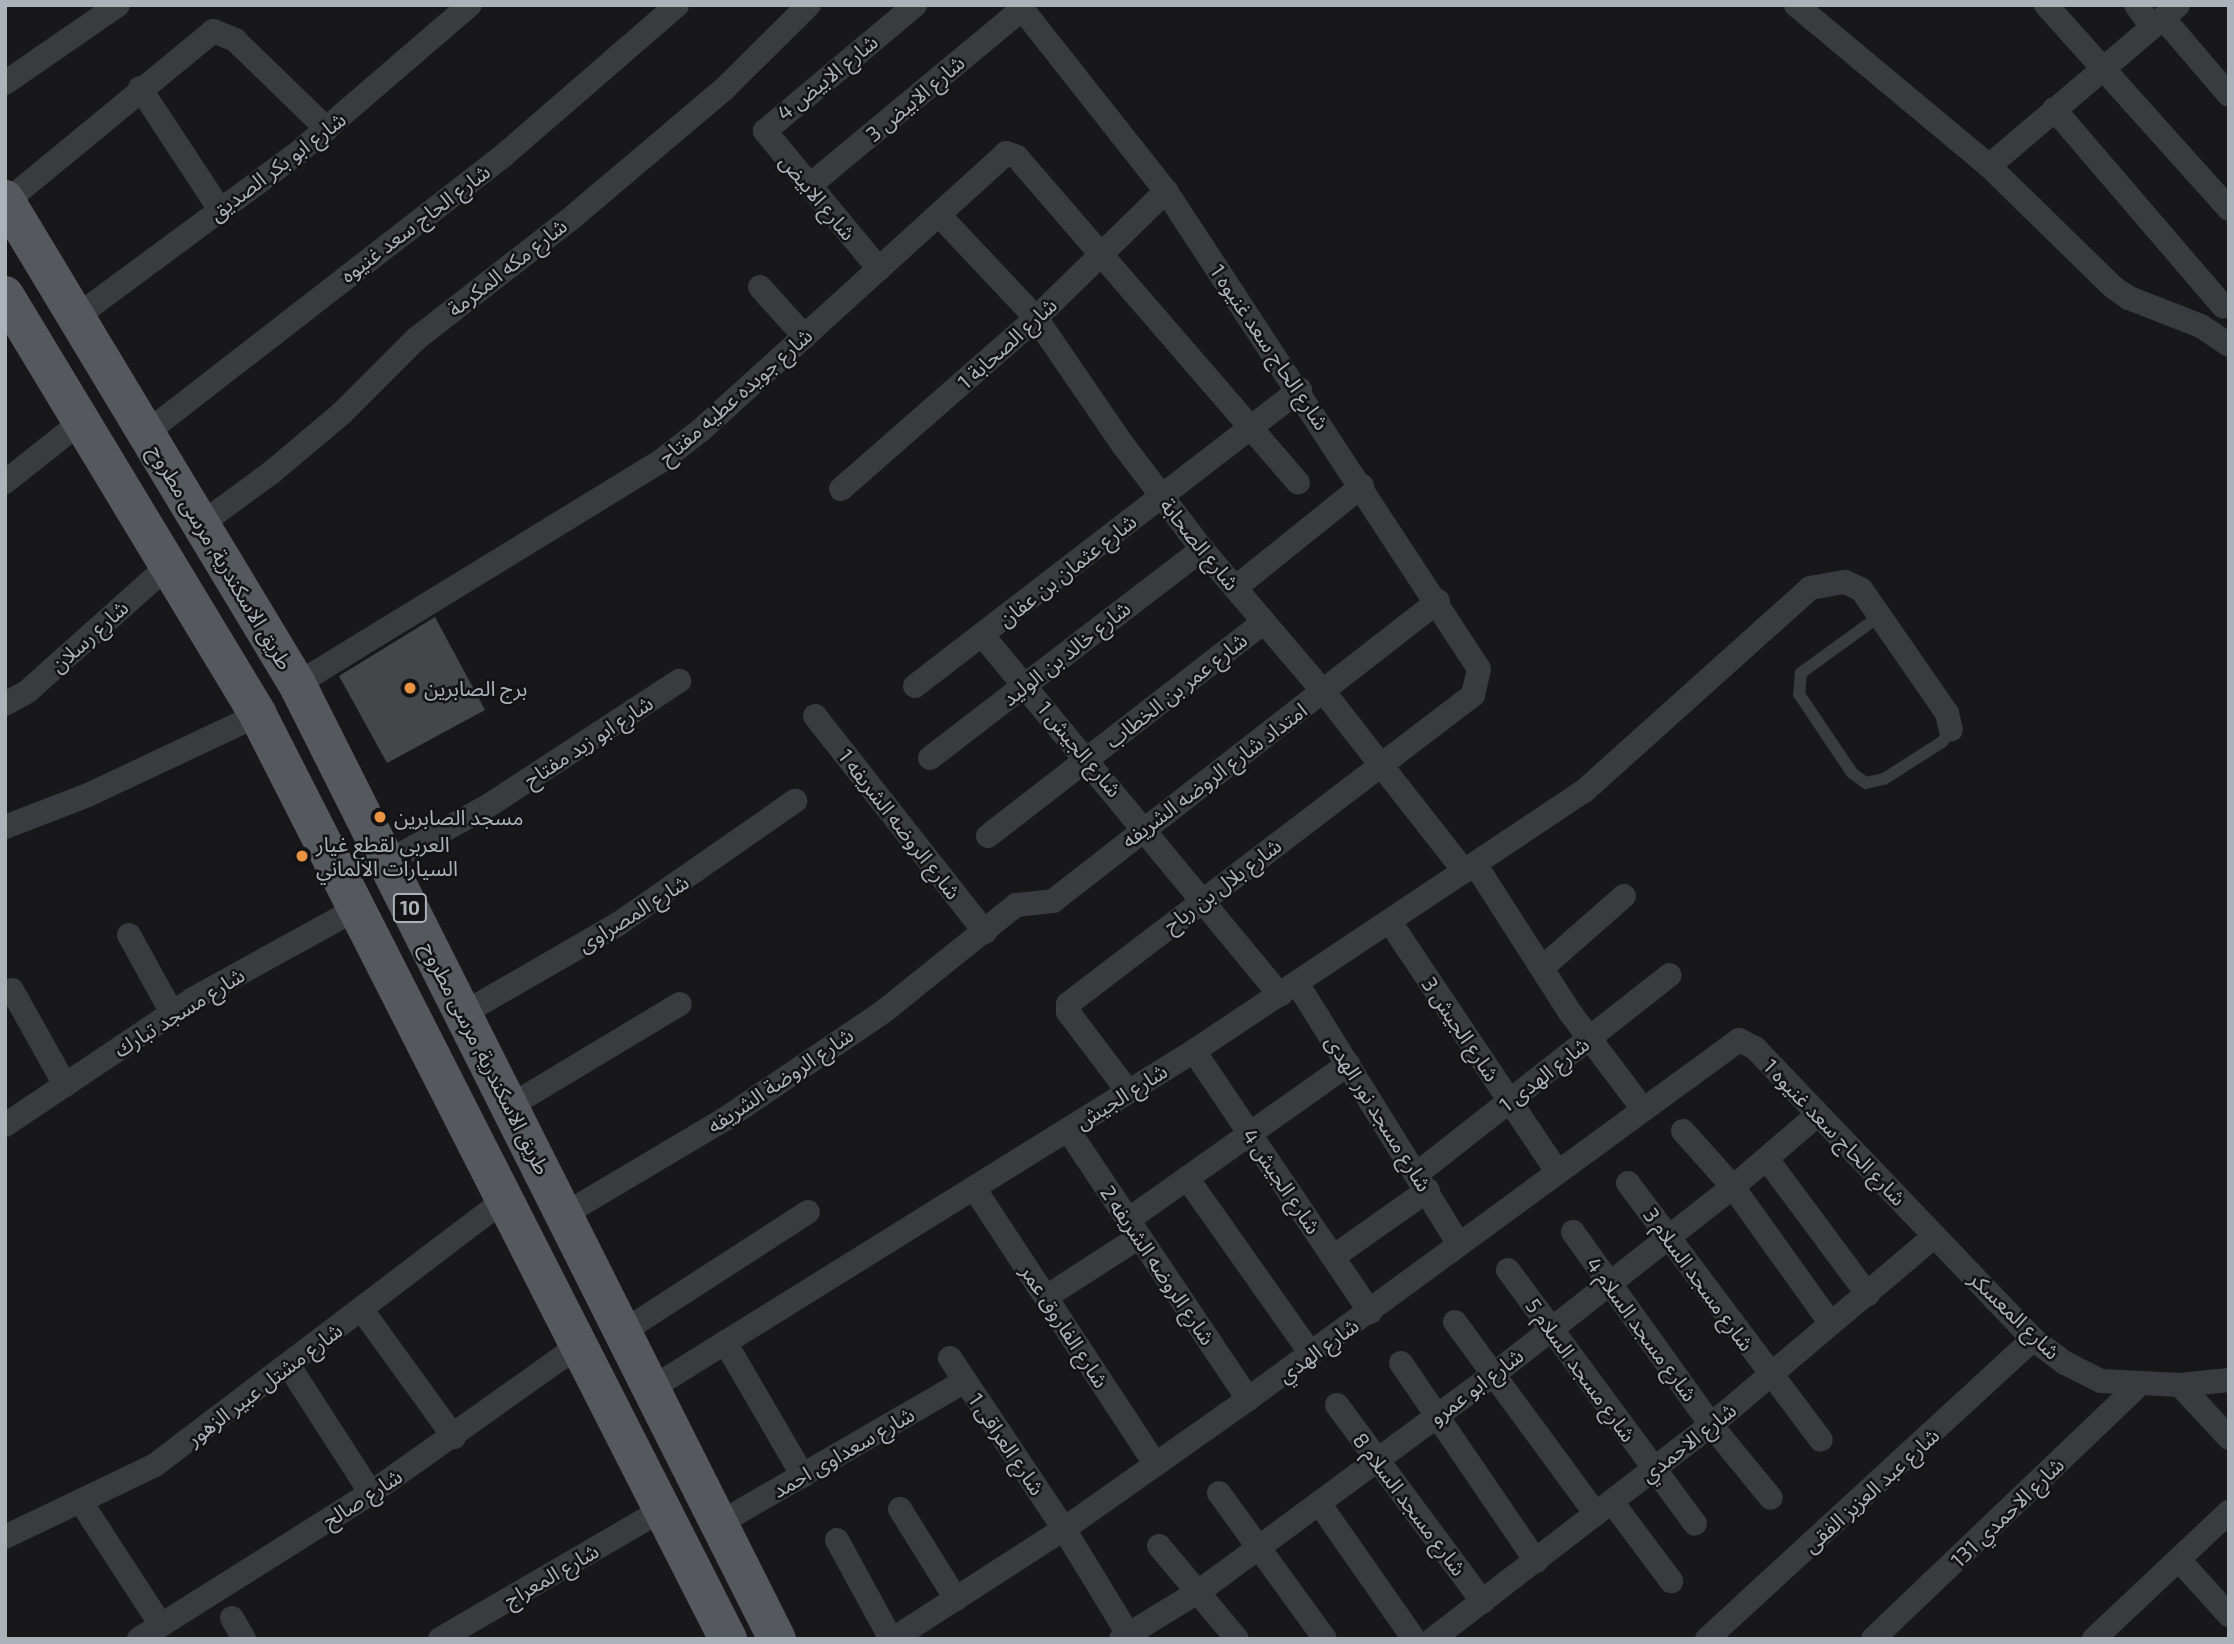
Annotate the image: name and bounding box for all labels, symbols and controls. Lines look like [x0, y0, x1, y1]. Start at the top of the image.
street label: شارع الابيض 4 [772, 29, 882, 125]
street label: شارع الابيض 3 [861, 49, 969, 147]
street label: شارع ابو بكر الصديق [204, 106, 350, 226]
street label: شارع الابيض [775, 149, 861, 245]
street label: شارع الحاج سعد غنيوه [335, 158, 495, 288]
street label: شارع مكه المكرمة [442, 213, 572, 321]
street label: شارع الحاج سعد غنيوه 1 [1205, 260, 1335, 434]
street label: شارع الصحابة 1 [952, 292, 1062, 394]
street label: شارع جويده عطيه مفتاح [653, 322, 817, 470]
street label: طريق الاسكندرية, مرسى مطروح [144, 440, 298, 674]
street label: شارع الصحابة [1155, 493, 1245, 595]
street label: شارع عثمان بن عفان [993, 508, 1141, 632]
street label: شارع رسلان [45, 594, 133, 678]
street label: شارع خالد بن الوليد [997, 595, 1135, 711]
street label: شارع عمر بن الخطاب [1100, 627, 1252, 753]
place label: برج الصابرين [424, 675, 528, 701]
marker: برج الصابرين [402, 680, 418, 696]
street label: شارع ابو زيد مفتاح [519, 690, 657, 792]
street label: شارع الجيش 1 [1033, 696, 1127, 802]
street label: امتداد شارع الروضه الشريفه [1116, 697, 1312, 853]
street label: شارع الروضه الشريفه 1 [834, 744, 966, 904]
place label: مسجد الصابرين [394, 804, 524, 830]
marker: مسجد الصابرين [372, 809, 388, 825]
place label: العربي لقطع غيار السيارات الالماني [316, 831, 458, 881]
street label: شارع بلال بن رباح [1158, 832, 1286, 938]
marker: العربي لقطع غيار السيارات الالماني [294, 848, 310, 864]
street label: شارع المصراوى [573, 869, 693, 957]
road number: 10 [392, 893, 428, 924]
street label: طريق الاسكندرية, مرسى مطروح [416, 937, 556, 1179]
street label: شارع مسجد تبارك [109, 962, 249, 1062]
street label: شارع الجيش 3 [1417, 972, 1505, 1086]
street label: شارع الروضة الشريفه [702, 1022, 858, 1138]
street label: شارع مسجد نور الهدى [1321, 1030, 1437, 1196]
street label: شارع الهدى 1 [1494, 1031, 1594, 1117]
street label: شارع الحاج سعد غنيوه 1 [1759, 1053, 1911, 1211]
street label: شارع الجيش [1070, 1058, 1172, 1134]
street label: شارع الجيش 4 [1238, 1124, 1326, 1238]
street label: شارع الروضه الشريفه 2 [1095, 1180, 1221, 1350]
street label: شارع مسجد السلام 3 [1639, 1202, 1759, 1356]
street label: شارع مسجد السلام 4 [1581, 1252, 1703, 1406]
street label: شارع الفاروق عمر [1016, 1260, 1114, 1392]
street label: شارع المعسكر [1965, 1266, 2065, 1364]
street label: شارع مسجد السلام 5 [1521, 1294, 1641, 1446]
street label: شارع الهدي [1273, 1312, 1363, 1388]
street label: شارع مشتل عبير الزهور [181, 1317, 347, 1451]
street label: شارع ابو عمرو [1424, 1342, 1528, 1430]
street label: شارع العراقى 1 [964, 1388, 1050, 1500]
street label: شارع الاحمدي [1635, 1397, 1741, 1487]
street label: شارع سعداوى احمد [767, 1401, 919, 1503]
street label: شارع عبد العزيز الفقى [1798, 1422, 1944, 1558]
street label: شارع مسجد السلام 8 [1348, 1428, 1472, 1580]
street label: شارع الاحمدي 131 [1945, 1452, 2069, 1572]
street label: شارع صالح [317, 1463, 407, 1533]
street label: شارع المعراج [499, 1538, 603, 1612]

